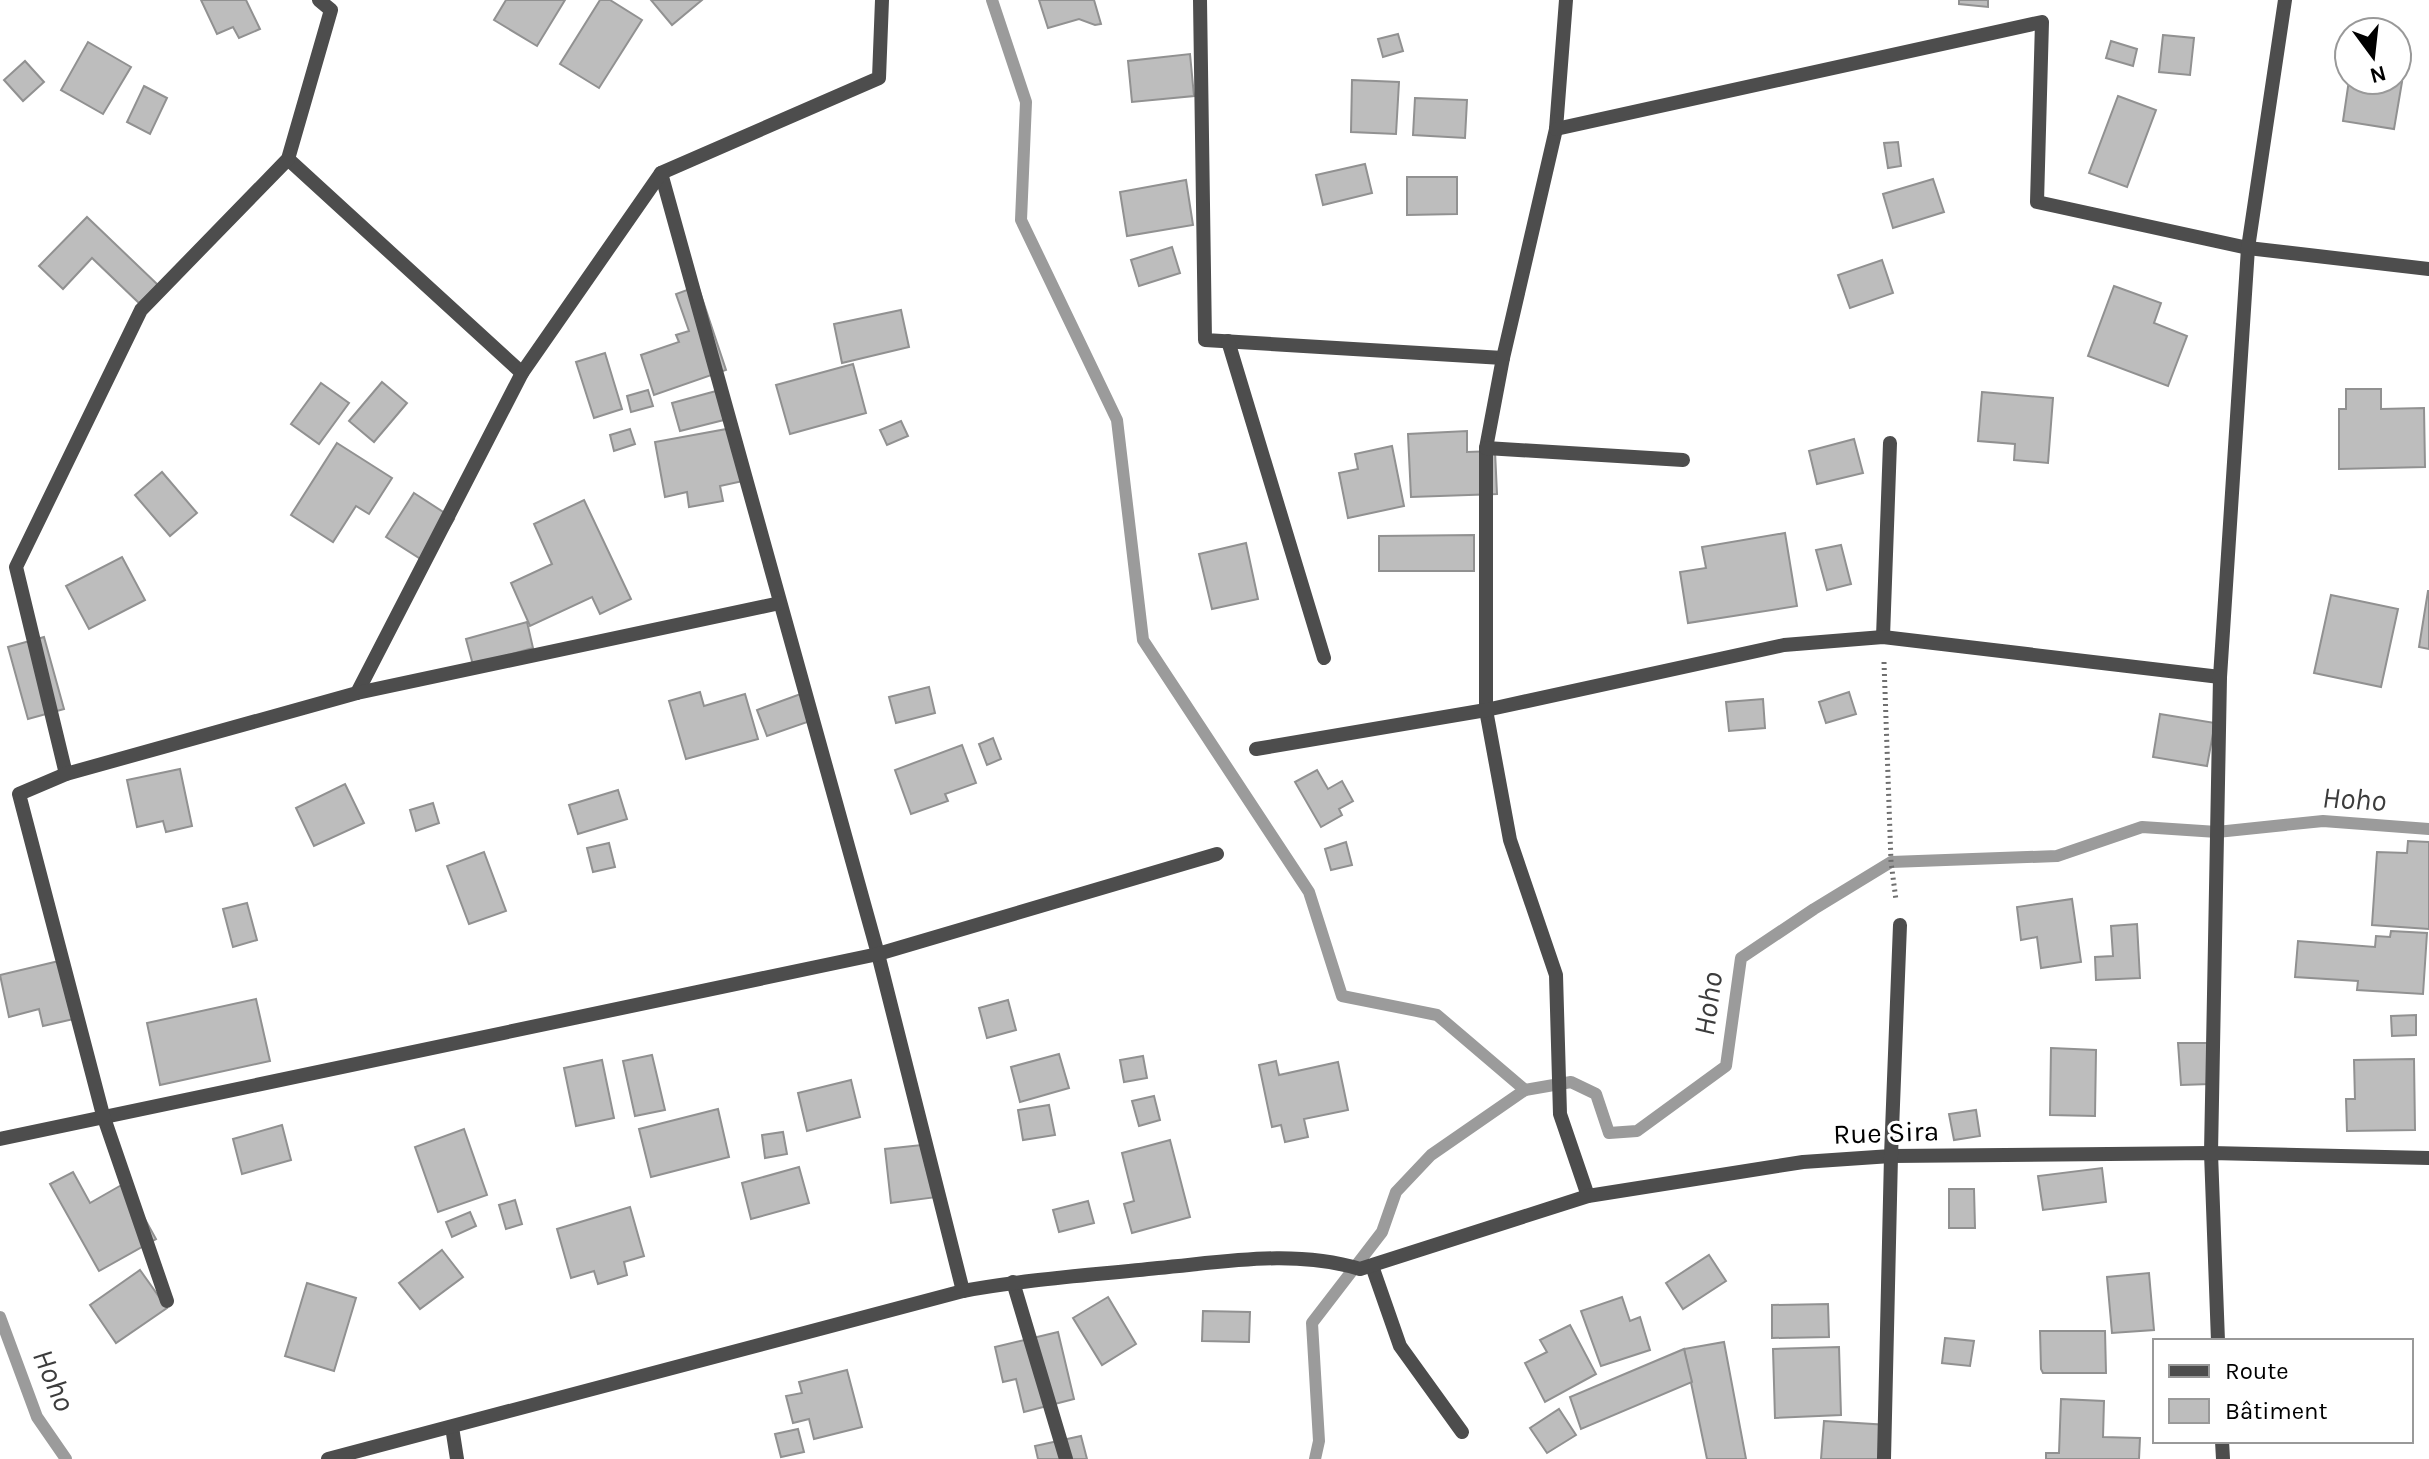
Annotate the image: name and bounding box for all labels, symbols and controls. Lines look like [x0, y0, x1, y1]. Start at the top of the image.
north arrow [2333, 16, 2413, 96]
text: N [2367, 60, 2389, 89]
water label: Hoho [2321, 779, 2387, 819]
water label: Hoho [1686, 970, 1730, 1038]
street label: Rue Sira [1832, 1114, 1940, 1151]
legend [2153, 1339, 2413, 1443]
water label: Hoho [25, 1344, 83, 1417]
text: Route [2225, 1357, 2289, 1385]
text: Bâtiment [2225, 1397, 2328, 1425]

